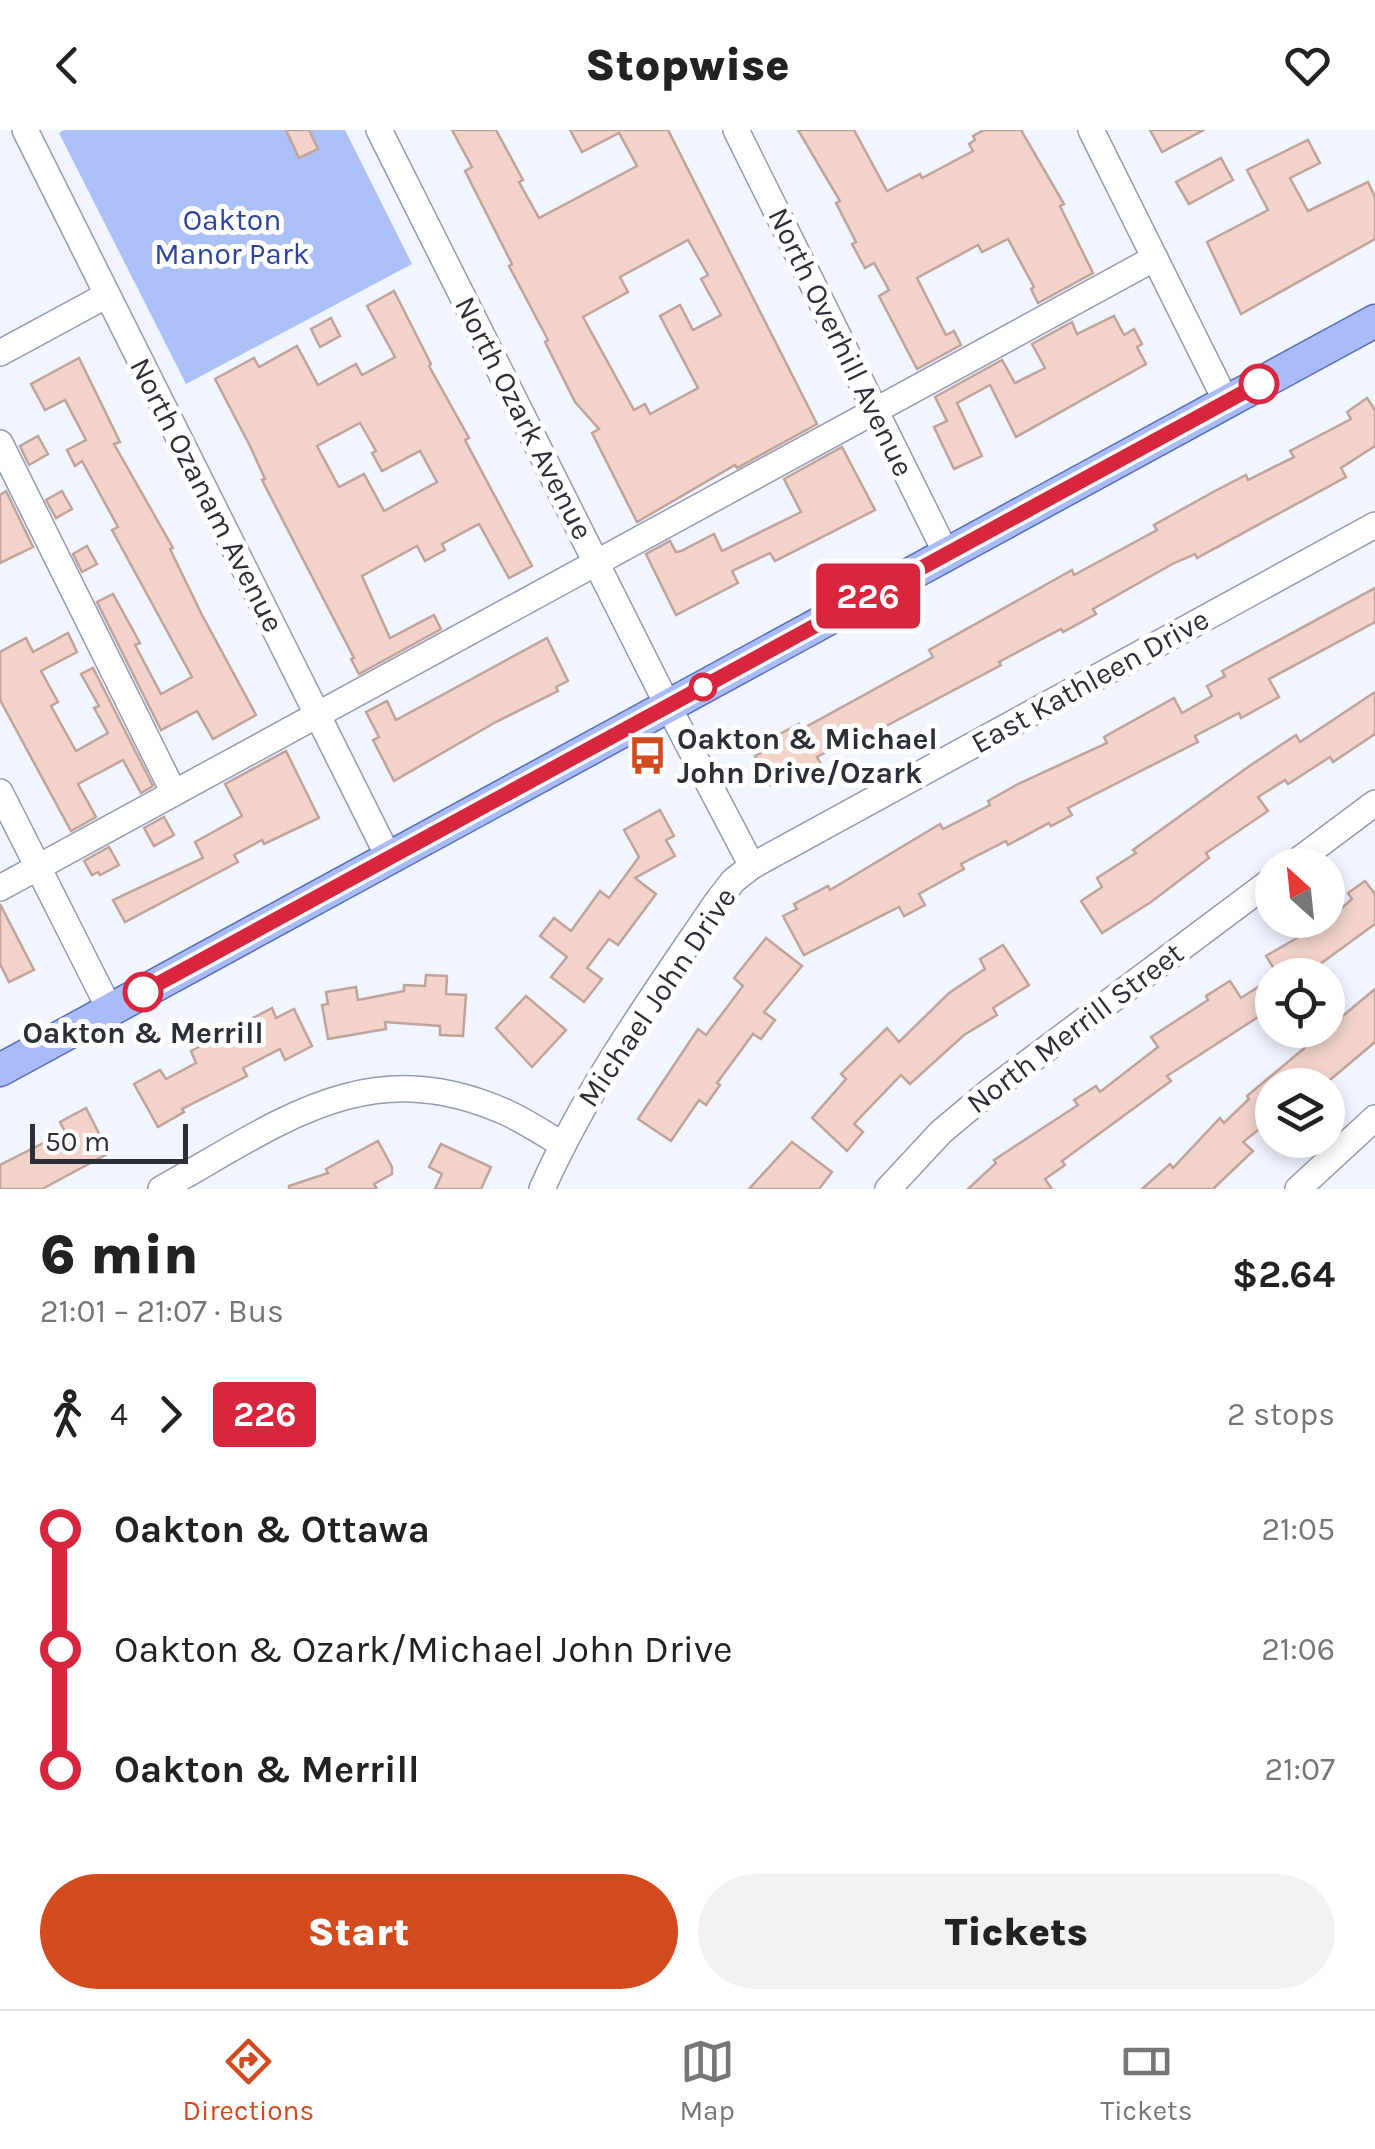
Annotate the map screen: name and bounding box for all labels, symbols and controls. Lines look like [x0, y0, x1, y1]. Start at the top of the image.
icon: back [40, 38, 95, 93]
icon: heart [1280, 38, 1335, 93]
text: Stopwise [585, 39, 790, 91]
park label: Oakton Manor Park [154, 202, 310, 272]
street label: North Overhill Avenue [760, 202, 922, 482]
street label: North Ozark Avenue [447, 290, 601, 546]
street label: North Ozanam Avenue [122, 352, 292, 638]
unlabelled marker [1240, 365, 1278, 403]
line badge: 226 [810, 564, 926, 628]
text: 226 [836, 576, 900, 617]
street label: East Kathleen Drive [965, 601, 1215, 761]
unlabelled marker [690, 674, 716, 700]
place label: Oakton & Michael John Drive/Ozark [677, 721, 938, 791]
bus stop icon: Oakton & Michael John Drive/Ozark [626, 735, 668, 777]
north arrow [1255, 848, 1345, 938]
map controls [1255, 848, 1345, 1158]
street label: Michael John Drive [570, 880, 744, 1114]
street label: North Merrill Street [960, 935, 1190, 1121]
button: locate [1255, 958, 1345, 1048]
marker: Oakton & Merrill [124, 973, 162, 1011]
place label: Oakton & Merrill [22, 1015, 264, 1051]
button: layers [1255, 1068, 1345, 1158]
scale bar [30, 1119, 188, 1164]
text: 50 m [45, 1125, 110, 1158]
text: 6 min [40, 1223, 198, 1287]
text: $2.64 [1232, 1252, 1335, 1297]
text: 21:01 – 21:07 · Bus [40, 1293, 284, 1330]
icon: walk [40, 1387, 95, 1442]
icon: forward [143, 1387, 198, 1442]
text: 226 [233, 1394, 296, 1435]
text: 4 [110, 1396, 128, 1433]
text: 2 stops [1227, 1396, 1335, 1433]
text: Oakton & Ottawa [114, 1507, 430, 1552]
text: 21:05 [1261, 1511, 1335, 1548]
text: Oakton & Ozark/Michael John Drive [114, 1627, 733, 1672]
text: 21:06 [1261, 1631, 1335, 1668]
text: Oakton & Merrill [114, 1747, 420, 1792]
text: 21:07 [1264, 1751, 1335, 1788]
button: Start [40, 1874, 678, 1989]
button: Tickets [698, 1874, 1335, 1989]
tab: Directions [183, 2034, 314, 2127]
tab: Map [679, 2034, 735, 2127]
tab: Tickets [1100, 2034, 1192, 2127]

